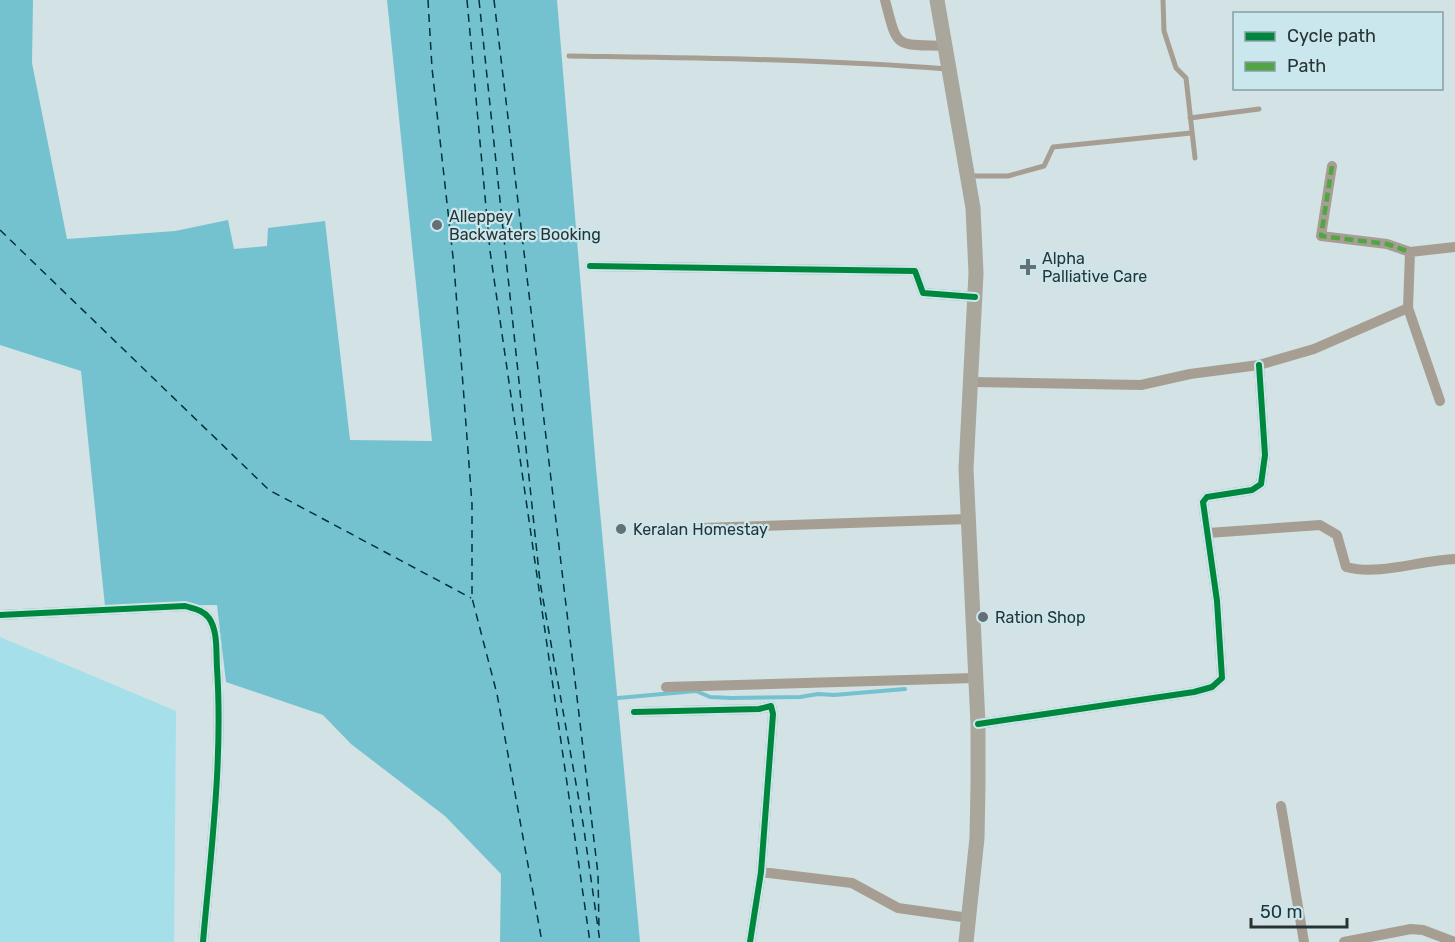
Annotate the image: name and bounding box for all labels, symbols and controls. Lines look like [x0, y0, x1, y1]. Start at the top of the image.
legend [1233, 12, 1443, 90]
text: Cycle path [1287, 25, 1376, 47]
text: Path [1287, 55, 1326, 77]
place label: Alleppey Backwaters Booking [449, 207, 601, 244]
marker: Alleppey Backwaters Booking [430, 218, 444, 232]
place label: Alpha Palliative Care [1042, 249, 1147, 286]
marker: Alpha Palliative Care [1019, 258, 1037, 276]
place label: Keralan Homestay [633, 520, 768, 539]
marker: Keralan Homestay [614, 522, 628, 536]
place label: Ration Shop [995, 608, 1086, 627]
marker: Ration Shop [976, 610, 990, 624]
scale bar [1251, 891, 1347, 929]
text: 50 m [1260, 901, 1303, 923]

